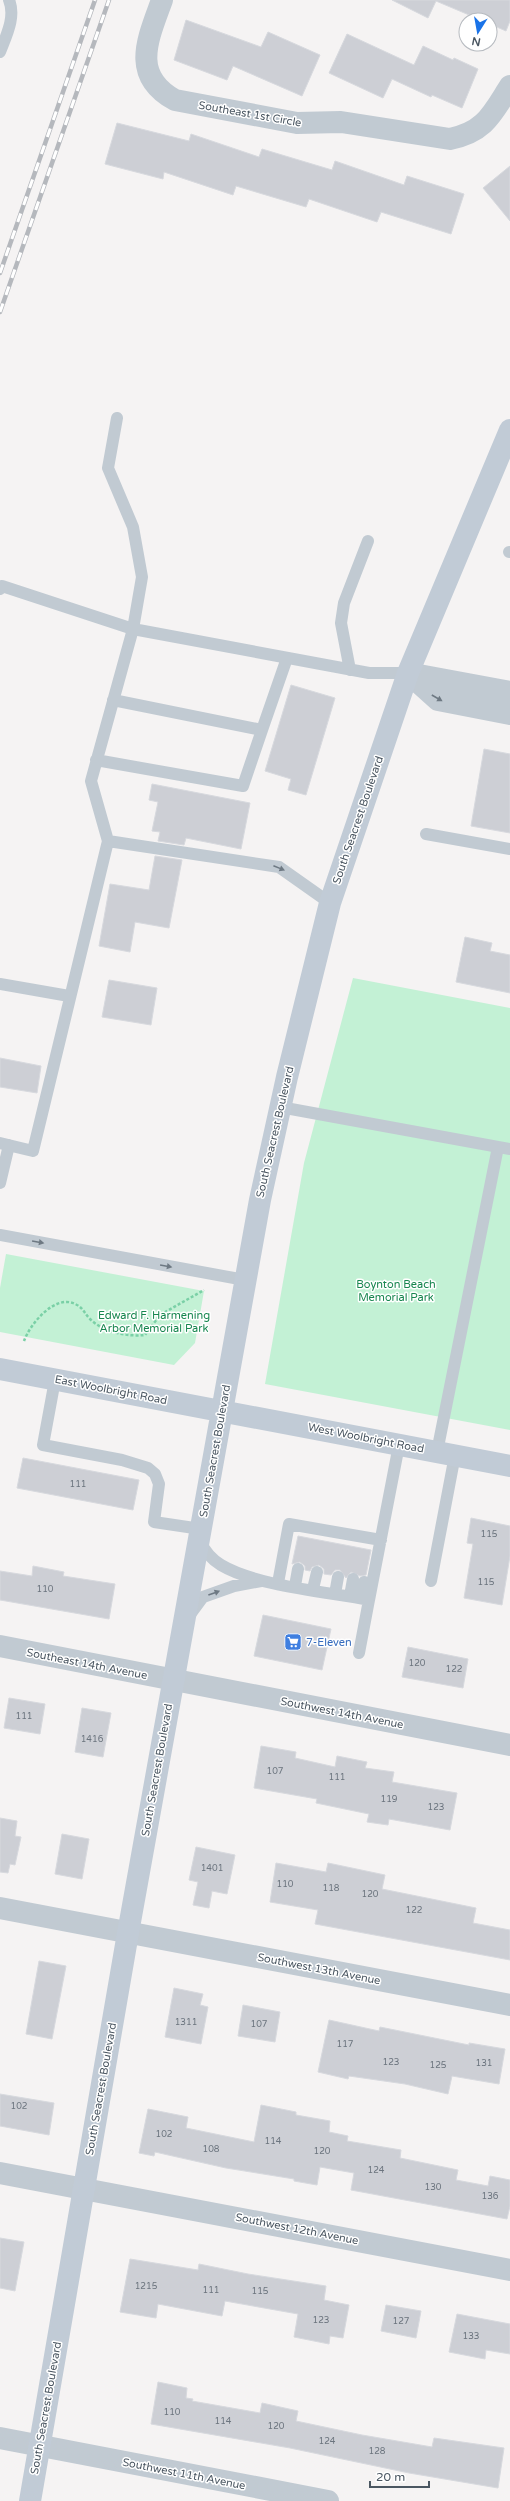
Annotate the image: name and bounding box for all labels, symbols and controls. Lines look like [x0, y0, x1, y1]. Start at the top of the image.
north arrow [458, 12, 498, 52]
text: N [471, 34, 482, 49]
street label: Southeast 1st Circle [198, 99, 302, 129]
one-way arrow [431, 694, 443, 701]
street label: South Seacrest Boulevard [330, 754, 386, 886]
one-way arrow [273, 865, 284, 871]
street label: South Seacrest Boulevard [254, 1065, 296, 1199]
one-way arrow [32, 1240, 44, 1246]
one-way arrow [160, 1263, 172, 1269]
park label: Boynton Beach Memorial Park [356, 1278, 436, 1304]
park label: Edward F. Harmening Arbor Memorial Park [98, 1309, 210, 1335]
street label: East Woolbright Road [54, 1373, 168, 1407]
street label: South Seacrest Boulevard [197, 1384, 233, 1518]
street label: West Woolbright Road [307, 1420, 425, 1456]
house number: 111 [70, 1479, 86, 1490]
house number: 115 [481, 1529, 498, 1540]
house number: 115 [478, 1577, 495, 1588]
house number: 110 [37, 1584, 54, 1595]
one-way arrow [209, 1590, 221, 1596]
supermarket icon: 7-Eleven [283, 1632, 303, 1652]
place label: 7-Eleven [306, 1636, 352, 1649]
street label: Southeast 14th Avenue [26, 1646, 148, 1682]
house number: 120 [409, 1658, 426, 1669]
house number: 122 [446, 1664, 462, 1675]
street label: Southwest 14th Avenue [279, 1695, 405, 1731]
street label: South Seacrest Boulevard [139, 1703, 175, 1837]
house number: 111 [16, 1711, 32, 1722]
house number: 1416 [81, 1734, 104, 1745]
house number: 107 [267, 1766, 284, 1777]
house number: 111 [329, 1772, 345, 1783]
house number: 119 [381, 1794, 398, 1805]
house number: 123 [428, 1802, 444, 1813]
house number: 1401 [201, 1863, 223, 1874]
house number: 110 [277, 1879, 294, 1890]
house number: 118 [323, 1883, 340, 1894]
house number: 120 [362, 1889, 379, 1900]
house number: 122 [406, 1905, 422, 1916]
street label: Southwest 13th Avenue [256, 1951, 382, 1987]
house number: 1311 [175, 2017, 197, 2028]
house number: 107 [251, 2019, 268, 2030]
street label: South Seacrest Boulevard [83, 2022, 119, 2156]
house number: 117 [337, 2039, 354, 2050]
house number: 123 [383, 2057, 399, 2068]
house number: 131 [476, 2058, 492, 2069]
house number: 125 [430, 2060, 447, 2071]
house number: 102 [11, 2101, 27, 2112]
house number: 102 [156, 2129, 172, 2140]
house number: 114 [265, 2136, 282, 2147]
house number: 108 [203, 2144, 220, 2155]
house number: 120 [314, 2146, 331, 2157]
house number: 124 [368, 2165, 385, 2176]
house number: 130 [425, 2182, 442, 2193]
house number: 136 [482, 2191, 499, 2202]
street label: Southwest 12th Avenue [234, 2211, 360, 2247]
house number: 1215 [135, 2281, 158, 2292]
house number: 111 [203, 2285, 219, 2296]
house number: 115 [252, 2286, 269, 2297]
house number: 123 [313, 2315, 329, 2326]
house number: 127 [393, 2316, 410, 2327]
house number: 133 [463, 2331, 479, 2342]
street label: South Seacrest Boulevard [28, 2341, 64, 2475]
house number: 110 [164, 2407, 181, 2418]
house number: 114 [215, 2416, 232, 2427]
house number: 120 [268, 2421, 285, 2432]
house number: 124 [319, 2436, 336, 2447]
house number: 128 [369, 2446, 386, 2457]
street label: Southwest 11th Avenue [121, 2456, 247, 2492]
scale bar [370, 2463, 429, 2489]
text: 20 m [376, 2470, 405, 2484]

